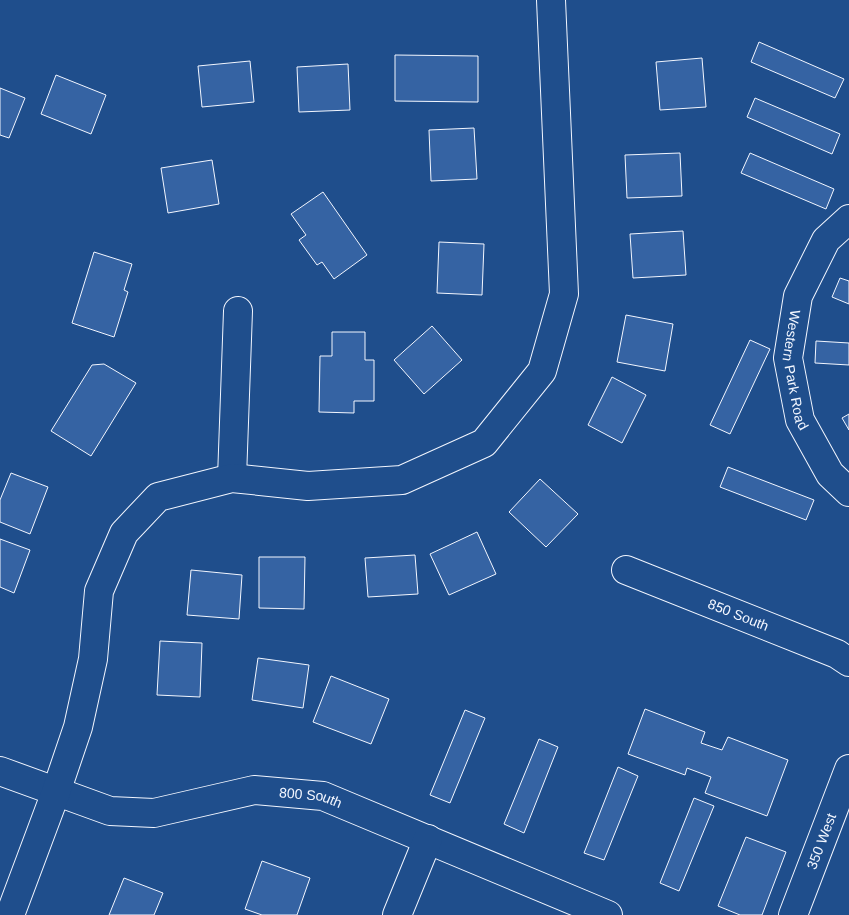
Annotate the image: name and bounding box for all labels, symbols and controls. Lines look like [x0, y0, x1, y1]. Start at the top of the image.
street label: Western Park Road [780, 309, 812, 433]
street label: 850 South [706, 596, 771, 634]
street label: 800 South [279, 784, 345, 811]
street label: 350 West [803, 811, 839, 872]

